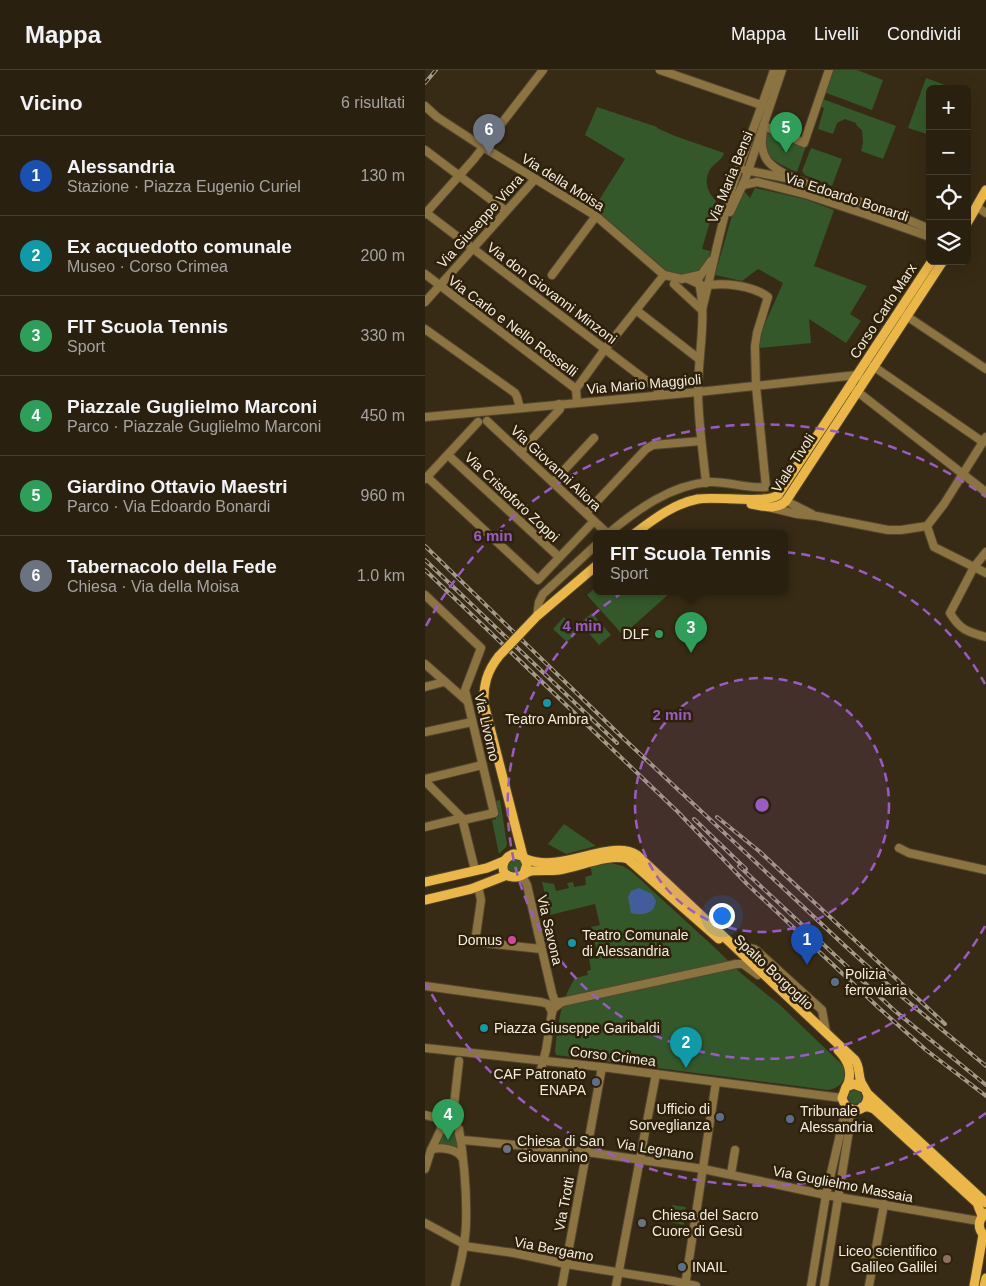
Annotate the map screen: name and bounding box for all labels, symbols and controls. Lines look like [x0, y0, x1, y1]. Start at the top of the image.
text: Mappa [25, 21, 101, 48]
text: Mappa [731, 24, 786, 44]
text: Livelli [814, 24, 859, 44]
text: Condividi [887, 24, 961, 44]
map controls [926, 85, 971, 265]
button: + [926, 85, 971, 130]
text: Vicino [20, 91, 83, 114]
text: 6 risultati [341, 94, 405, 111]
pin: 5 [770, 112, 802, 153]
pin: 6 [473, 114, 505, 155]
street label: Via Maria Bensi [704, 129, 756, 225]
button: − [926, 130, 971, 175]
street label: Via della Moisa [519, 150, 608, 214]
text: Alessandria [67, 156, 175, 177]
text: 1 [32, 167, 40, 184]
text: 130 m [361, 167, 405, 184]
street label: Via Edoardo Bonardi [783, 169, 911, 225]
street label: Via Giuseppe Viora [434, 171, 526, 271]
button: locate [926, 175, 971, 220]
text: Stazione · Piazza Eugenio Curiel [67, 178, 301, 195]
button: layers [926, 220, 971, 265]
text: Ex acquedotto comunale [67, 236, 292, 257]
street label: Via don Giovanni Minzoni [484, 239, 620, 347]
text: 2 [32, 247, 40, 264]
text: 200 m [361, 247, 405, 264]
text: Museo · Corso Crimea [67, 258, 228, 275]
street label: Corso Carlo Marx [846, 261, 920, 361]
street label: Via Carlo e Nello Rosselli [445, 272, 581, 380]
text: FIT Scuola Tennis [67, 316, 228, 337]
text: 3 [32, 327, 40, 344]
text: 330 m [361, 327, 405, 344]
text: Sport [67, 338, 105, 355]
street label: Via Mario Maggioli [586, 371, 702, 397]
text: Piazzale Guglielmo Marconi [67, 396, 317, 417]
text: 4 [32, 407, 40, 424]
text: 450 m [361, 407, 405, 424]
text: Parco · Piazzale Guglielmo Marconi [67, 418, 321, 435]
street label: Via Giovanni Aliora [507, 422, 605, 514]
street label: Viale Tivoli [768, 431, 818, 495]
street label: Via Cristoforo Zoppi [461, 449, 563, 545]
text: Giardino Ottavio Maestri [67, 476, 288, 497]
text: 5 [32, 487, 40, 504]
text: 960 m [361, 487, 405, 504]
text: Parco · Via Edoardo Bonardi [67, 498, 270, 515]
text: 6 min [473, 527, 513, 544]
popup [593, 530, 788, 595]
text: FIT Scuola Tennis [610, 543, 771, 564]
text: Tabernacolo della Fede [67, 556, 277, 577]
text: Sport [610, 565, 648, 582]
text: 6 [32, 567, 40, 584]
text: 1.0 km [357, 567, 405, 584]
text: Chiesa · Via della Moisa [67, 578, 239, 595]
pin: 3 [675, 612, 707, 653]
text: 4 min [562, 617, 602, 634]
place label: DLF [623, 626, 649, 642]
marker: DLF [653, 628, 665, 640]
street label: Via Livorno [471, 691, 503, 763]
marker: Teatro Ambra [541, 697, 553, 709]
text: 2 min [652, 706, 692, 723]
place label: Teatro Ambra [505, 711, 589, 727]
centre of rings [753, 796, 771, 814]
street label: Via Savona [534, 893, 566, 967]
your location [709, 903, 735, 929]
pin: 1 [791, 924, 823, 965]
place label: Teatro Comunale di Alessandria [582, 927, 689, 959]
street label: Spalto Borgoglio [731, 931, 817, 1013]
place label: Domus [458, 932, 502, 948]
marker: Domus [506, 934, 518, 946]
marker: Teatro Comunale di Alessandria [566, 937, 578, 949]
place label: Polizia ferroviaria [845, 966, 907, 998]
marker: Polizia ferroviaria [829, 976, 841, 988]
place label: Piazza Giuseppe Garibaldi [494, 1020, 660, 1036]
marker: Piazza Giuseppe Garibaldi [478, 1022, 490, 1034]
pin: 2 [670, 1027, 702, 1068]
street label: Corso Crimea [569, 1043, 657, 1069]
place label: CAF Patronato ENAPA [493, 1066, 587, 1098]
marker: CAF Patronato ENAPA [590, 1076, 602, 1088]
pin: 4 [432, 1099, 464, 1140]
place label: Ufficio di Sorveglianza [629, 1101, 710, 1133]
place label: Tribunale Alessandria [800, 1103, 873, 1135]
marker: Ufficio di Sorveglianza [714, 1111, 726, 1123]
marker: Tribunale Alessandria [784, 1113, 796, 1125]
place label: Chiesa di San Giovannino [517, 1133, 604, 1165]
street label: Via Legnano [615, 1135, 695, 1163]
marker: Chiesa di San Giovannino [501, 1143, 513, 1155]
street label: Via Guglielmo Massaia [771, 1163, 915, 1206]
street label: Via Trotti [551, 1175, 577, 1233]
place label: Chiesa del Sacro Cuore di Gesù [652, 1207, 759, 1239]
marker: Chiesa del Sacro Cuore di Gesù [636, 1217, 648, 1229]
street label: Via Bergamo [513, 1233, 595, 1265]
place label: Liceo scientifico Galileo Galilei [838, 1243, 937, 1275]
marker: Liceo scientifico Galileo Galilei [941, 1253, 953, 1265]
place label: INAIL [692, 1259, 727, 1275]
marker: INAIL [676, 1261, 688, 1273]

